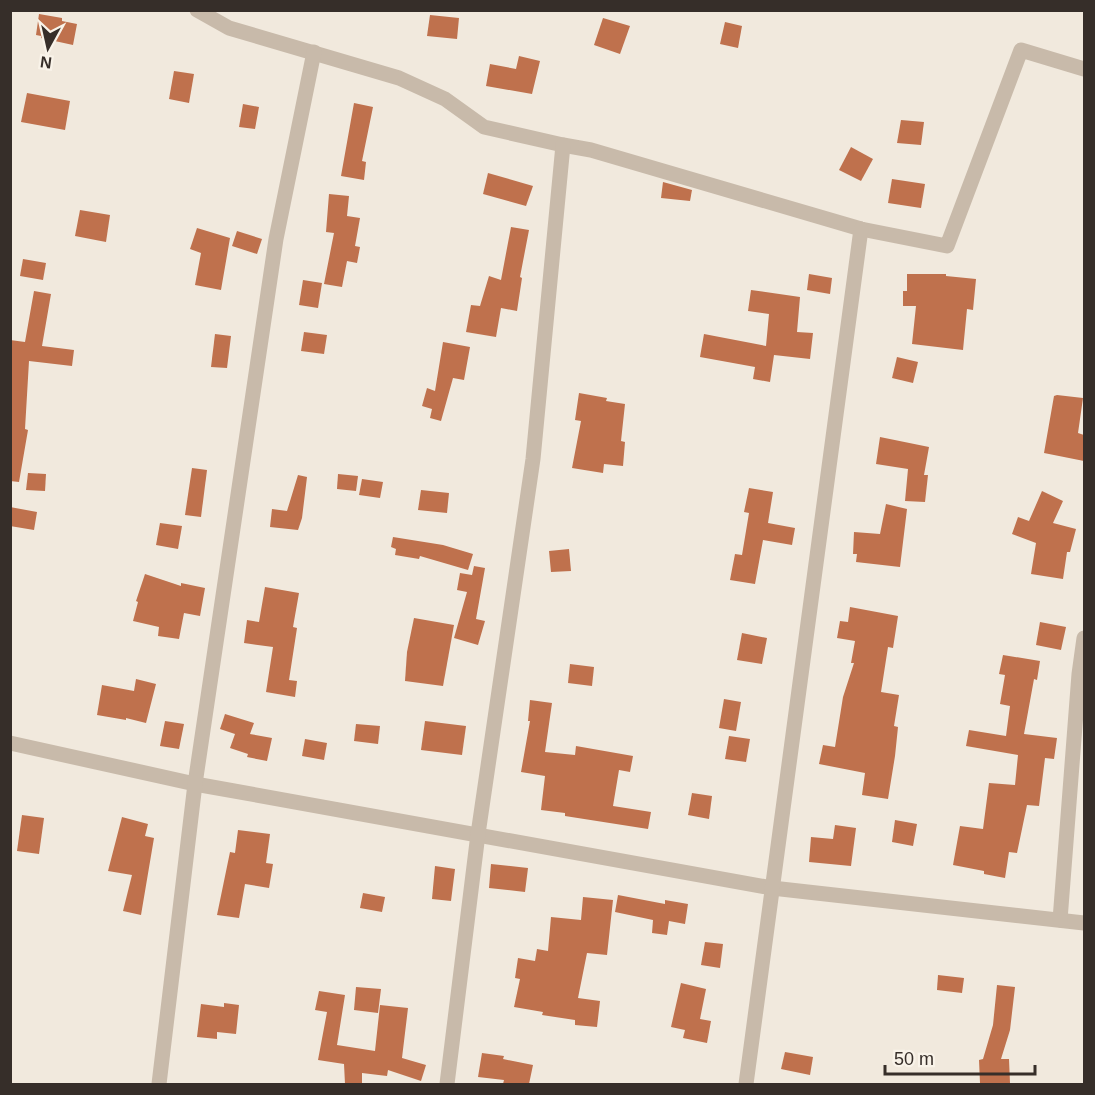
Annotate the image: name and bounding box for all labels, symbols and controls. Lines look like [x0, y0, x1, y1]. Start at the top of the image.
north arrow [18, 18, 78, 78]
text: N [39, 53, 53, 72]
scale bar [885, 1038, 1035, 1076]
text: 50 m [894, 1049, 934, 1069]

